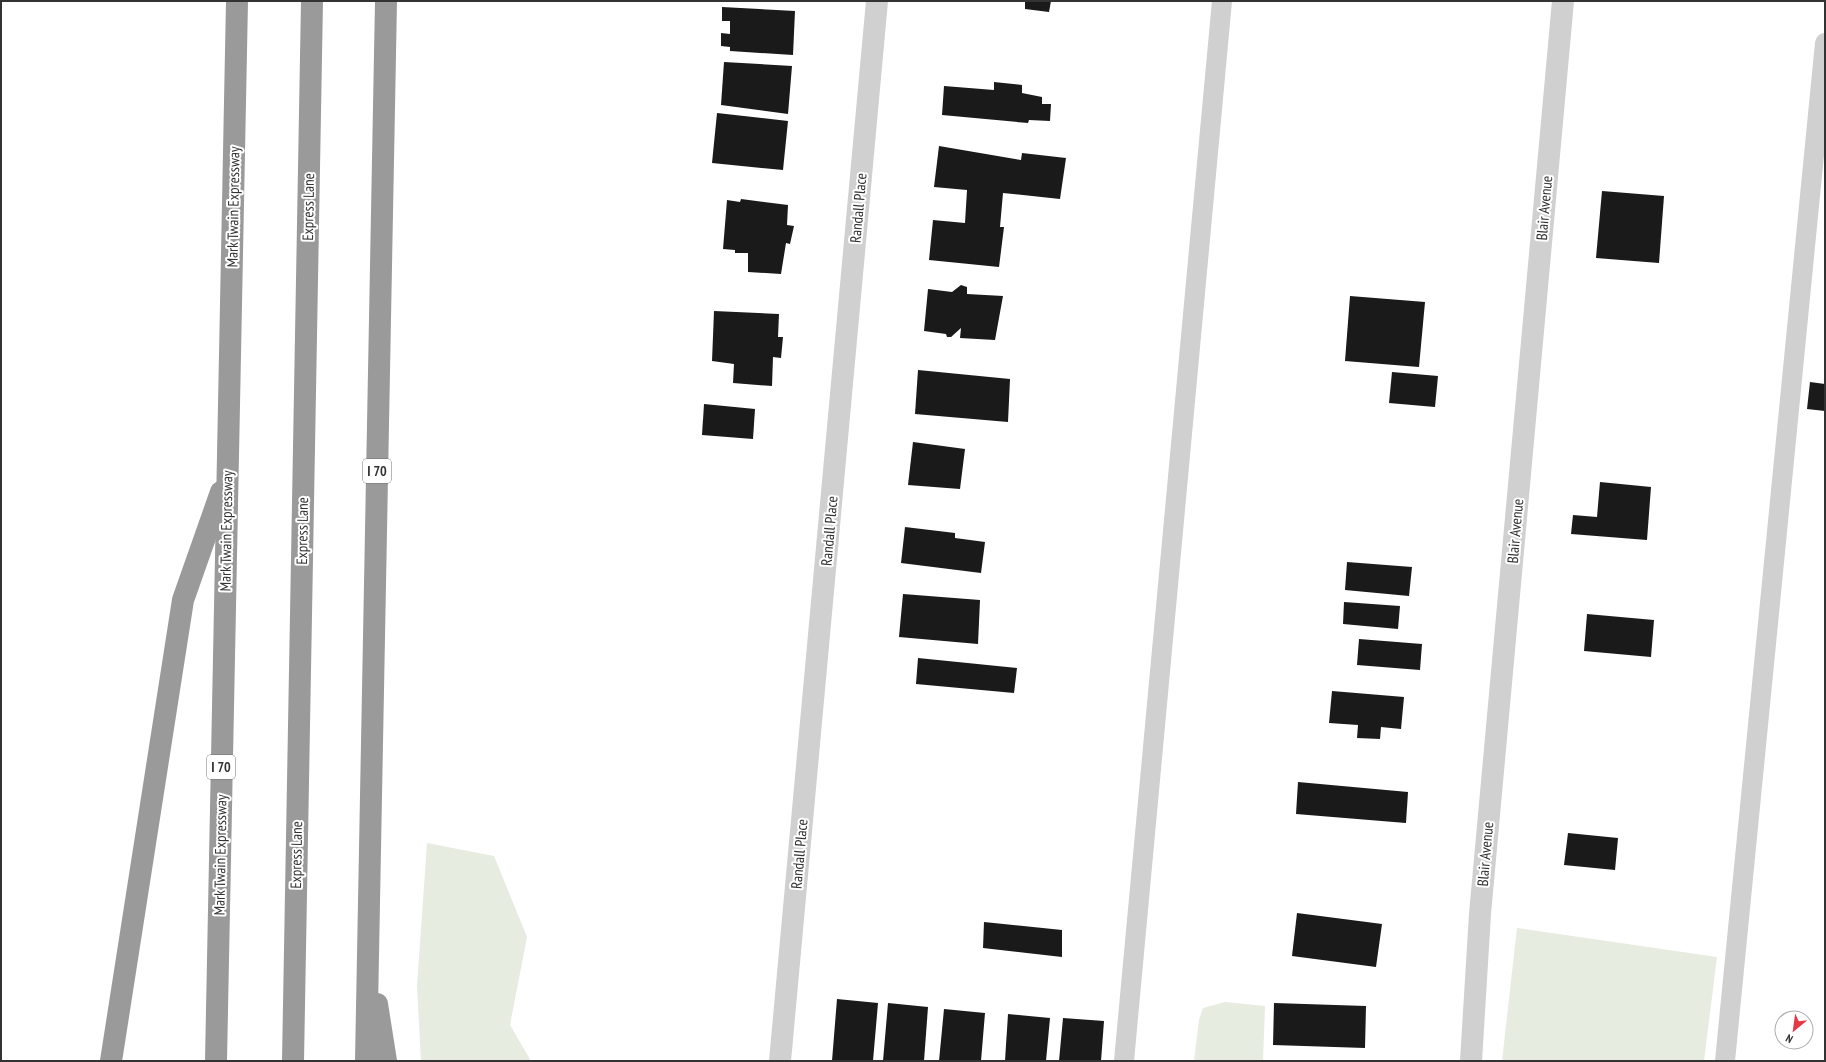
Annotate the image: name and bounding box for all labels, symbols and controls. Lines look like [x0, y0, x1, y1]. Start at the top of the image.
street label: Mark Twain Expressway [222, 146, 244, 268]
street label: Randall Place [845, 172, 871, 244]
street label: Express Lane [298, 173, 318, 241]
street label: Blair Avenue [1532, 175, 1556, 241]
road number: I 70 [363, 459, 391, 483]
street label: Mark Twain Expressway [215, 470, 237, 592]
street label: Randall Place [816, 495, 842, 567]
street label: Express Lane [292, 497, 312, 565]
street label: Blair Avenue [1503, 498, 1527, 564]
road number: I 70 [207, 755, 235, 779]
street label: Mark Twain Expressway [209, 794, 231, 916]
street label: Randall Place [786, 818, 812, 890]
street label: Express Lane [286, 821, 306, 889]
street label: Blair Avenue [1473, 821, 1497, 887]
north arrow [1774, 1010, 1814, 1050]
text: N [1783, 1031, 1795, 1046]

